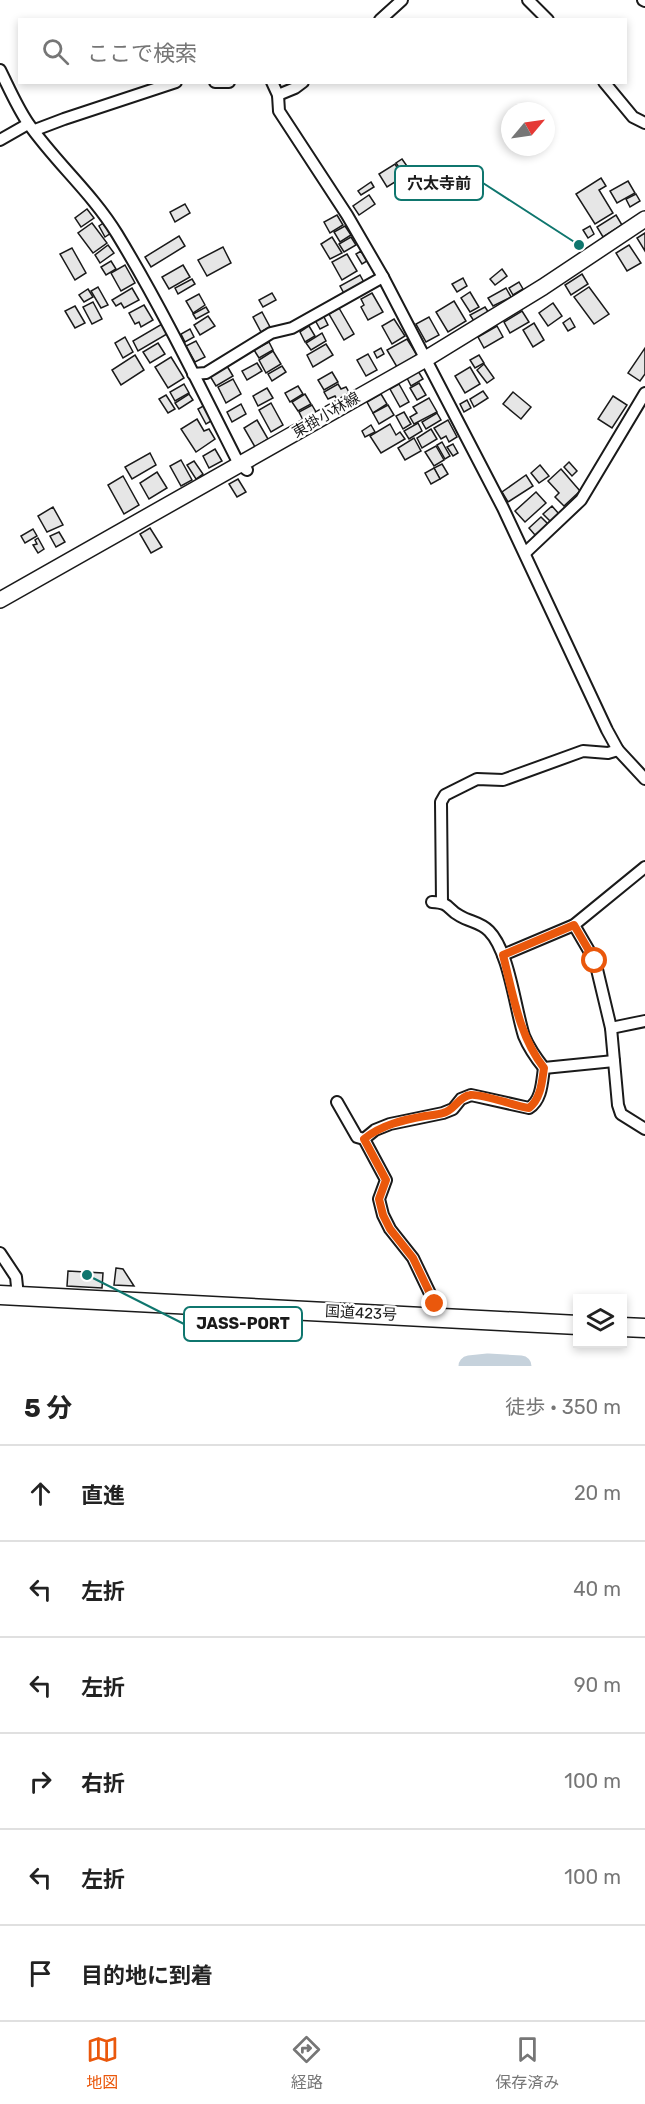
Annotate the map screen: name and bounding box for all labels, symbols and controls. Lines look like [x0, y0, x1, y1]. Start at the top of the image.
search box [18, 18, 627, 84]
icon: search [39, 35, 72, 68]
text: ここで検索 [87, 40, 197, 67]
north arrow [501, 102, 555, 156]
callout: 穴太寺前 [395, 166, 483, 200]
text: 穴太寺前 [407, 174, 471, 193]
street label: 東掛小林線 [289, 388, 363, 442]
route start [581, 947, 607, 973]
route end [421, 1290, 447, 1316]
map controls [573, 1294, 627, 1348]
button: layers [573, 1294, 627, 1348]
street label: 国道423号 [325, 1302, 397, 1324]
callout: JASS-PORT [184, 1307, 302, 1341]
text: JASS-PORT [196, 1314, 290, 1333]
text: 5 分 [24, 1393, 72, 1424]
text: 徒歩 · 350 m [505, 1395, 621, 1419]
icon: ahead [24, 1477, 57, 1510]
text: 20 m [574, 1481, 621, 1505]
text: 直進 [81, 1482, 125, 1509]
icon: left [24, 1573, 57, 1606]
text: 40 m [573, 1577, 621, 1601]
text: 左折 [81, 1578, 125, 1605]
icon: left [24, 1669, 57, 1702]
text: 90 m [574, 1673, 621, 1697]
text: 左折 [81, 1674, 125, 1701]
icon: right [24, 1765, 57, 1798]
text: 100 m [564, 1769, 621, 1793]
text: 右折 [81, 1770, 125, 1797]
icon: left [24, 1861, 57, 1894]
text: 100 m [564, 1865, 621, 1889]
text: 左折 [81, 1866, 125, 1893]
icon: arrive [24, 1957, 57, 1990]
text: 目的地に到着 [81, 1962, 213, 1989]
tab: 地図 [86, 2033, 119, 2093]
tab: 経路 [290, 2033, 323, 2093]
tab: 保存済み [495, 2033, 559, 2093]

